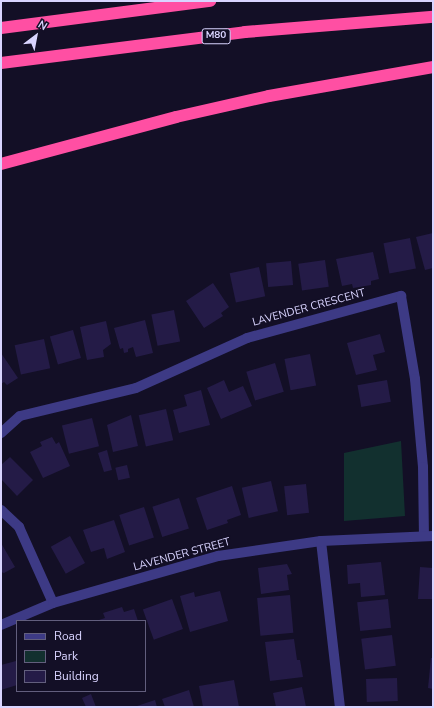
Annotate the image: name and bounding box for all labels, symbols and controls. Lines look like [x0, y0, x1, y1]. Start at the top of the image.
north arrow [16, 16, 56, 56]
text: N [35, 17, 50, 34]
road number: M80 [201, 28, 231, 44]
street label: LAVENDER CRESCENT [251, 287, 367, 329]
street label: LAVENDER STREET [132, 536, 232, 574]
legend [16, 620, 146, 692]
text: Road [54, 628, 82, 644]
text: Park [54, 648, 78, 664]
text: Building [54, 668, 99, 684]

